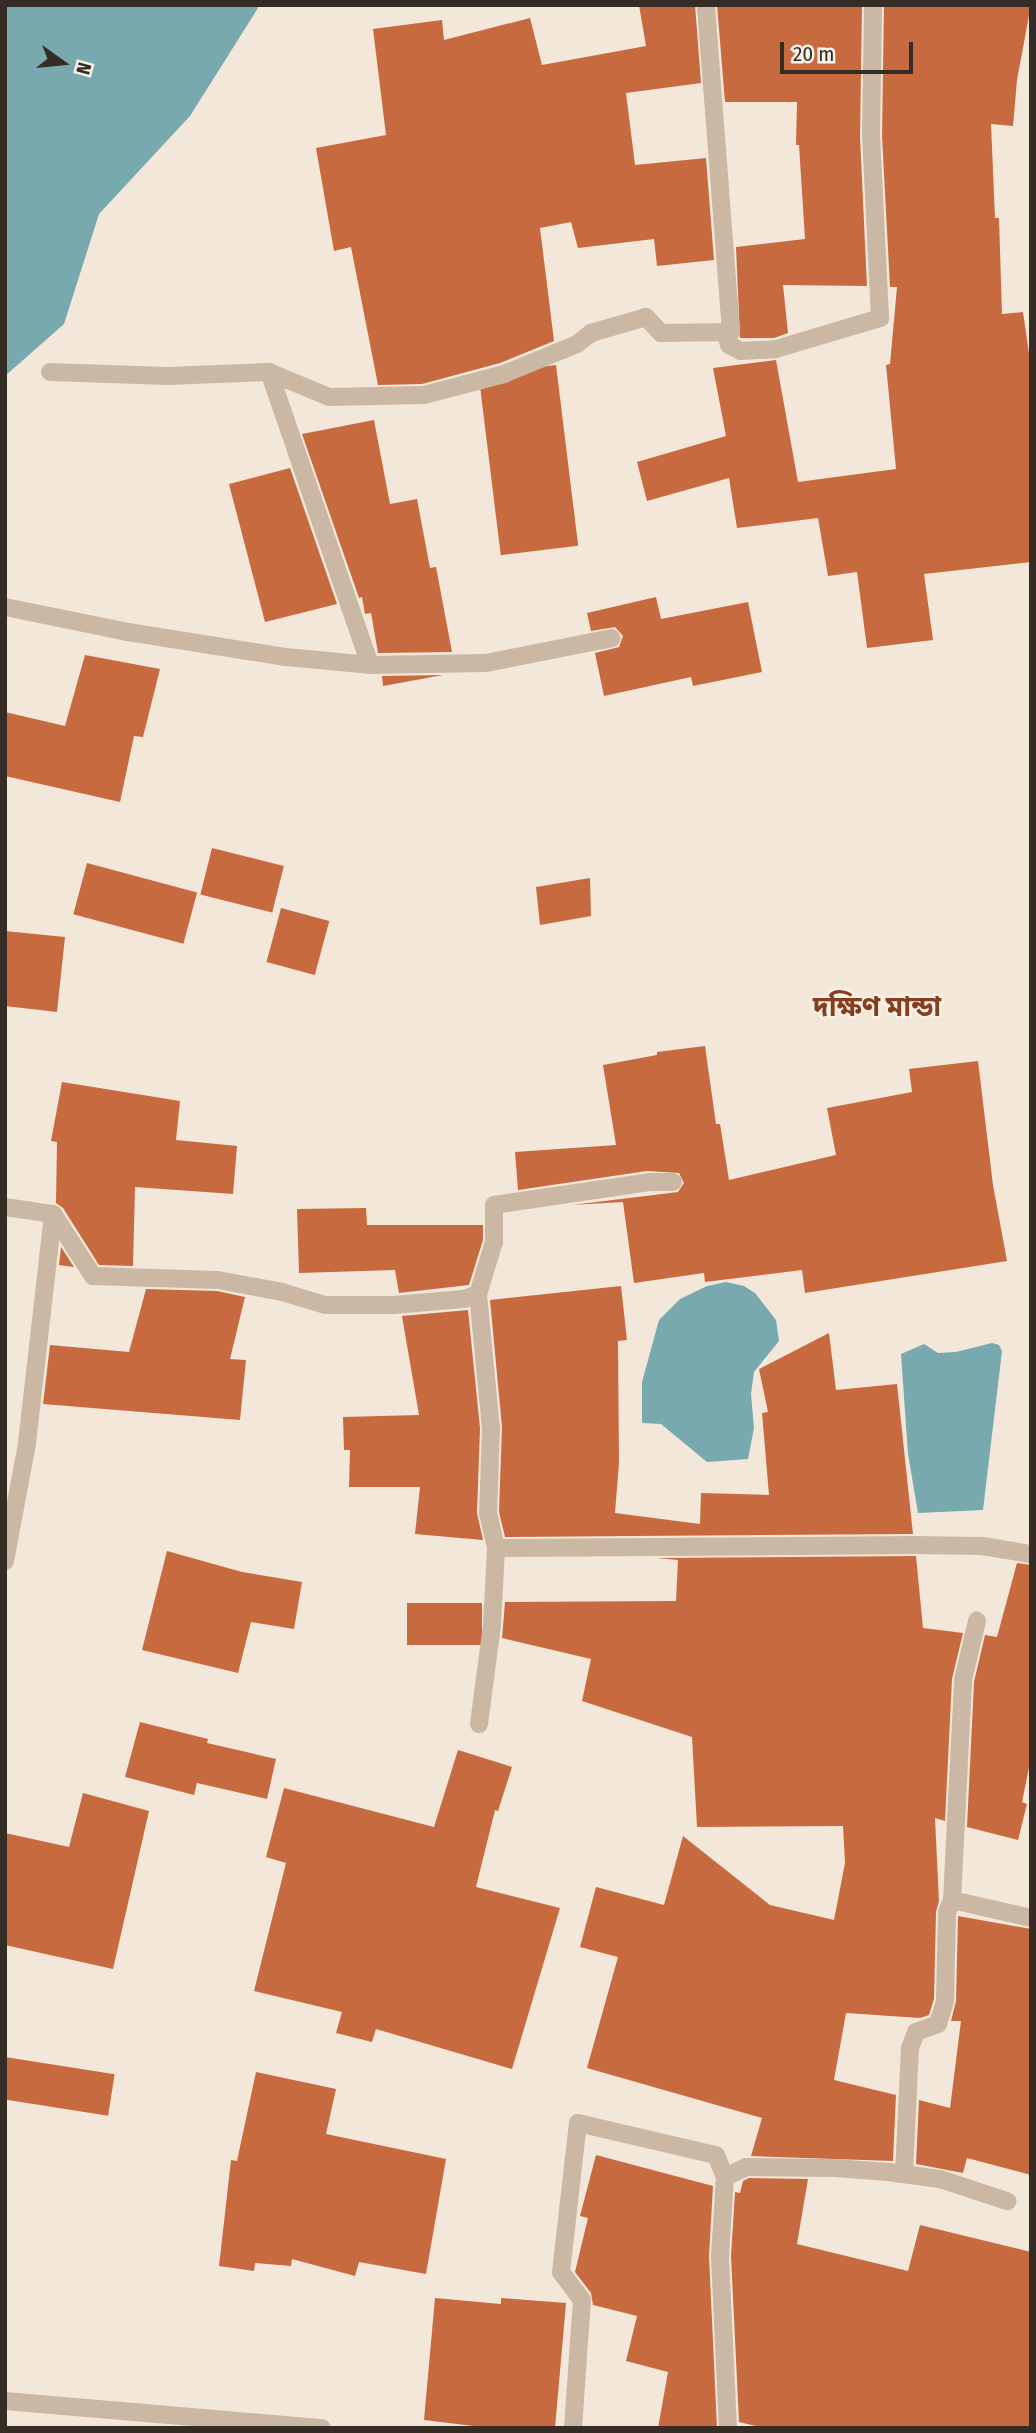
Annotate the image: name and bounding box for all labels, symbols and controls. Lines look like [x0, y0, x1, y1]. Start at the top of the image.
north arrow [28, 28, 98, 98]
scale bar [784, 28, 917, 72]
text: 20 m [793, 41, 834, 67]
text: N [71, 60, 96, 77]
district label: দক্ষিণ মান্ডা [813, 990, 941, 1024]

